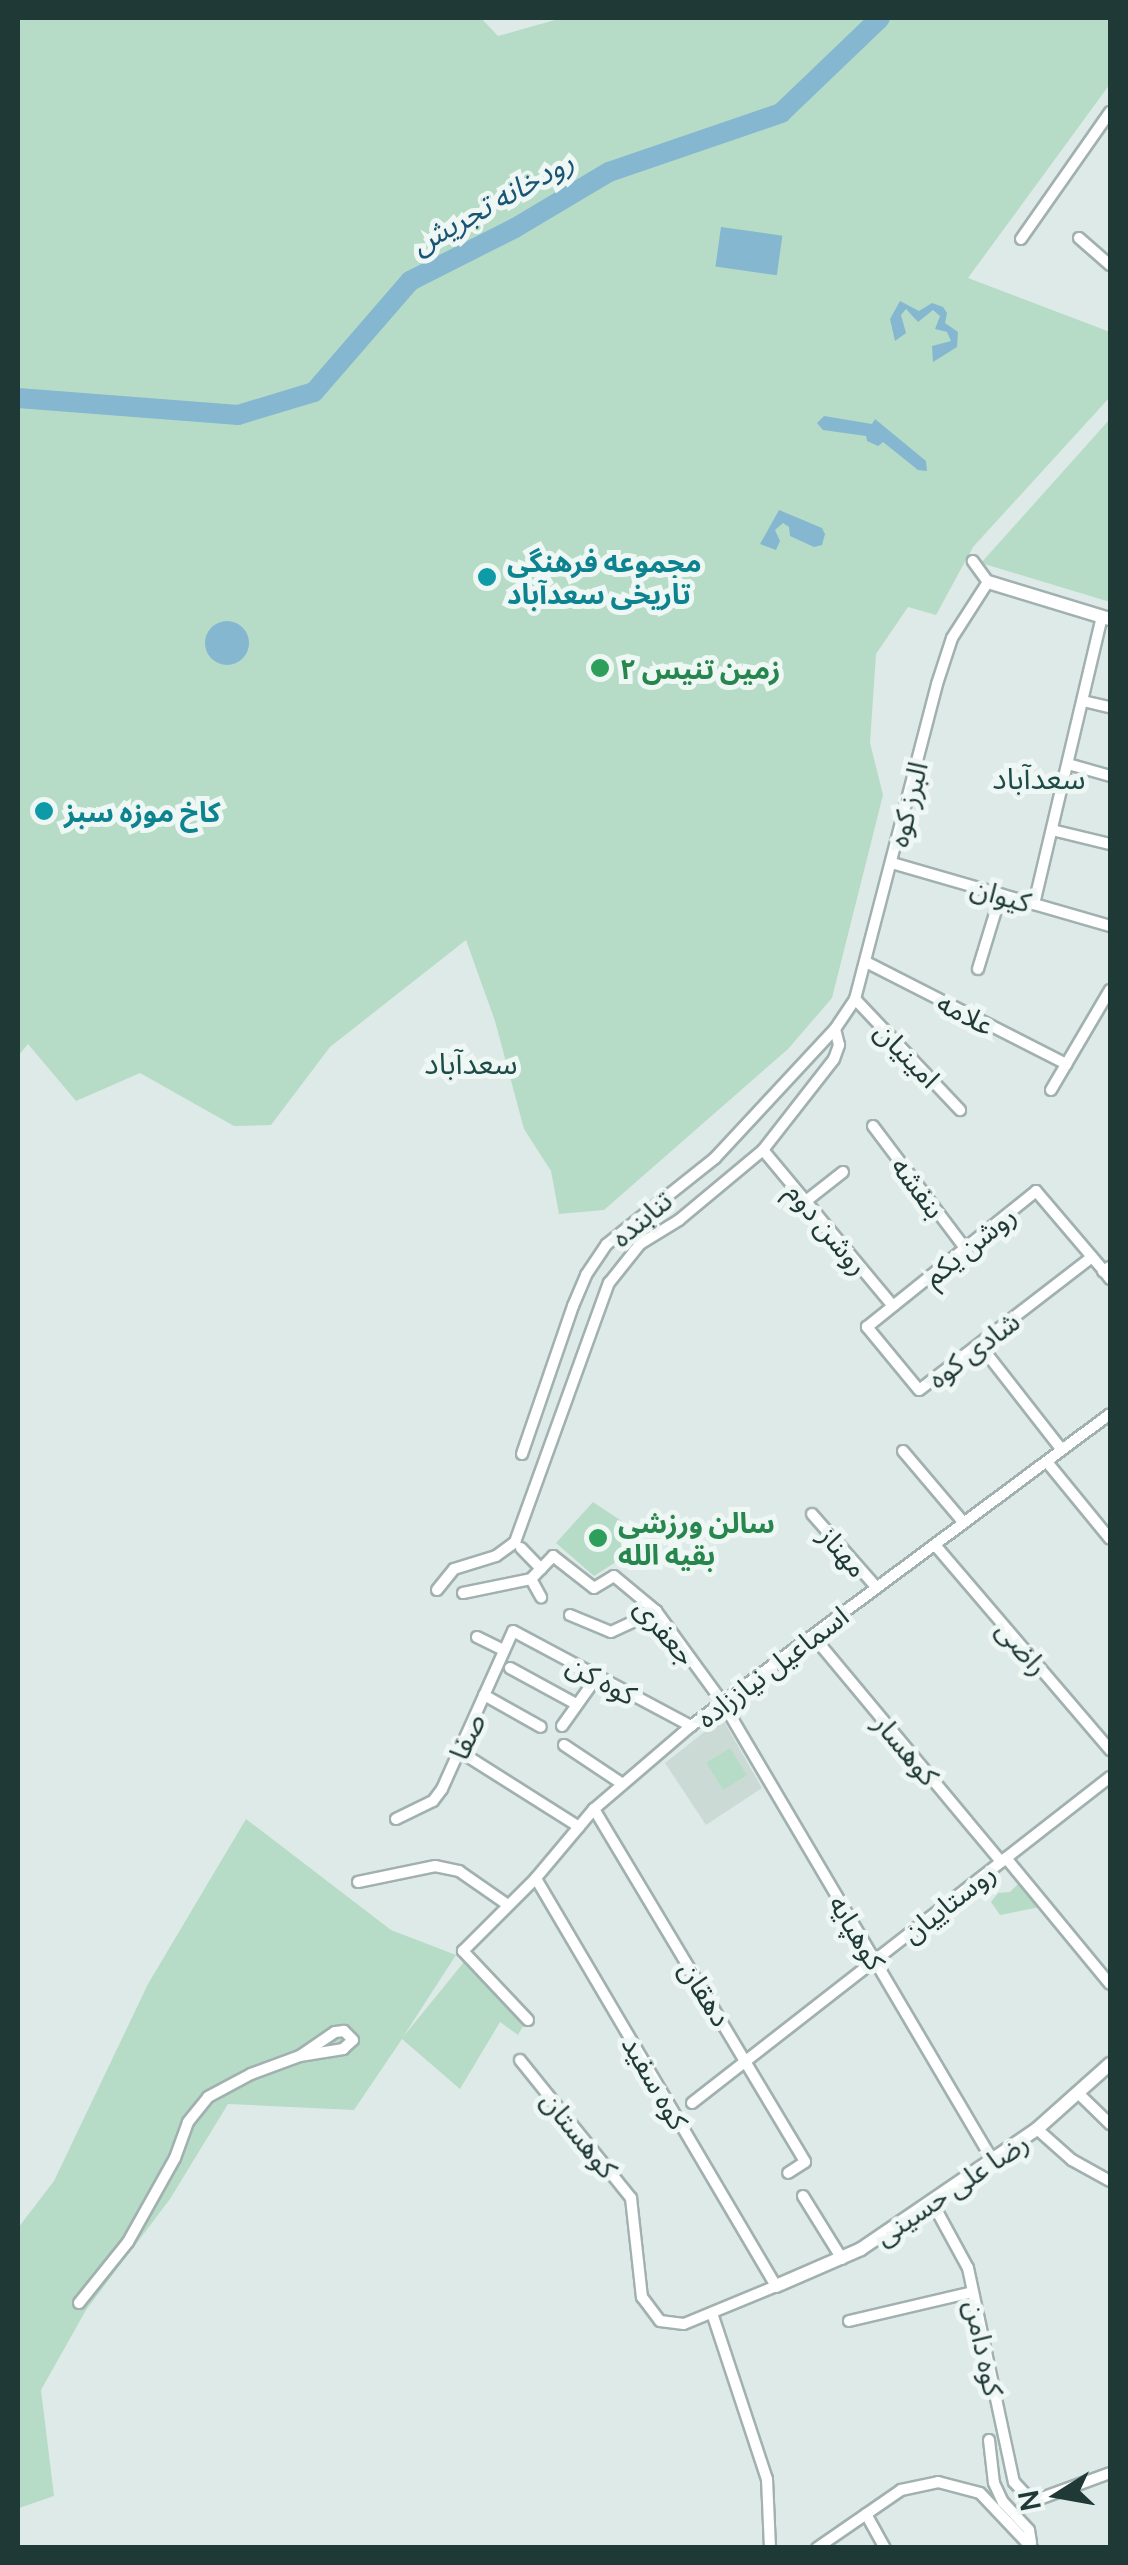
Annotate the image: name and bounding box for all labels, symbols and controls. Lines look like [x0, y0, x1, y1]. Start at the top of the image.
water label: رودخانه تجریش [405, 143, 579, 261]
place label: مجموعه فرهنگی تاریخی سعدآباد [507, 544, 701, 610]
marker: مجموعه فرهنگی تاریخی سعدآباد [476, 566, 498, 588]
place label: زمین تنیس ۲ [620, 651, 780, 685]
marker: زمین تنیس ۲ [589, 657, 611, 679]
street label: البرز کوه [880, 758, 934, 850]
district label: سعدآباد [992, 760, 1086, 796]
place label: کاخ موزه سبز [64, 794, 220, 828]
marker: کاخ موزه سبز [33, 800, 55, 822]
street label: کیوان [967, 869, 1035, 919]
street label: علامه [932, 985, 1000, 1041]
street label: امینیان [868, 1014, 948, 1094]
district label: سعدآباد [424, 1045, 518, 1081]
street label: بنفشه [885, 1150, 953, 1224]
street label: روشن دوم [780, 1175, 876, 1281]
street label: تنابنده [604, 1183, 678, 1253]
street label: روشن یکم [916, 1198, 1022, 1292]
street label: شادی کوه [920, 1304, 1026, 1394]
place label: سالن ورزشی بقیه الله [618, 1505, 775, 1571]
street label: مهناز [813, 1518, 875, 1584]
marker: سالن ورزشی بقیه الله [587, 1527, 609, 1549]
street label: جعفری [628, 1591, 704, 1671]
street label: اسماعیل نیاززاده [690, 1598, 854, 1734]
street label: راضی [990, 1613, 1056, 1681]
street label: کوه کن [562, 1647, 642, 1711]
street label: کوهسار [867, 1706, 947, 1792]
street label: صفا [441, 1708, 491, 1764]
street label: روستاییان [895, 1855, 1001, 1949]
street label: کوهپایه [823, 1888, 893, 1976]
street label: دهقان [673, 1954, 739, 2032]
street label: کوه سفید [616, 2029, 696, 2135]
street label: کوهستان [535, 2084, 625, 2184]
street label: رضا علی حسینی [868, 2124, 1034, 2252]
street label: کوه دامن [958, 2297, 1012, 2399]
north arrow [1008, 2445, 1108, 2545]
text: N [1008, 2487, 1049, 2514]

